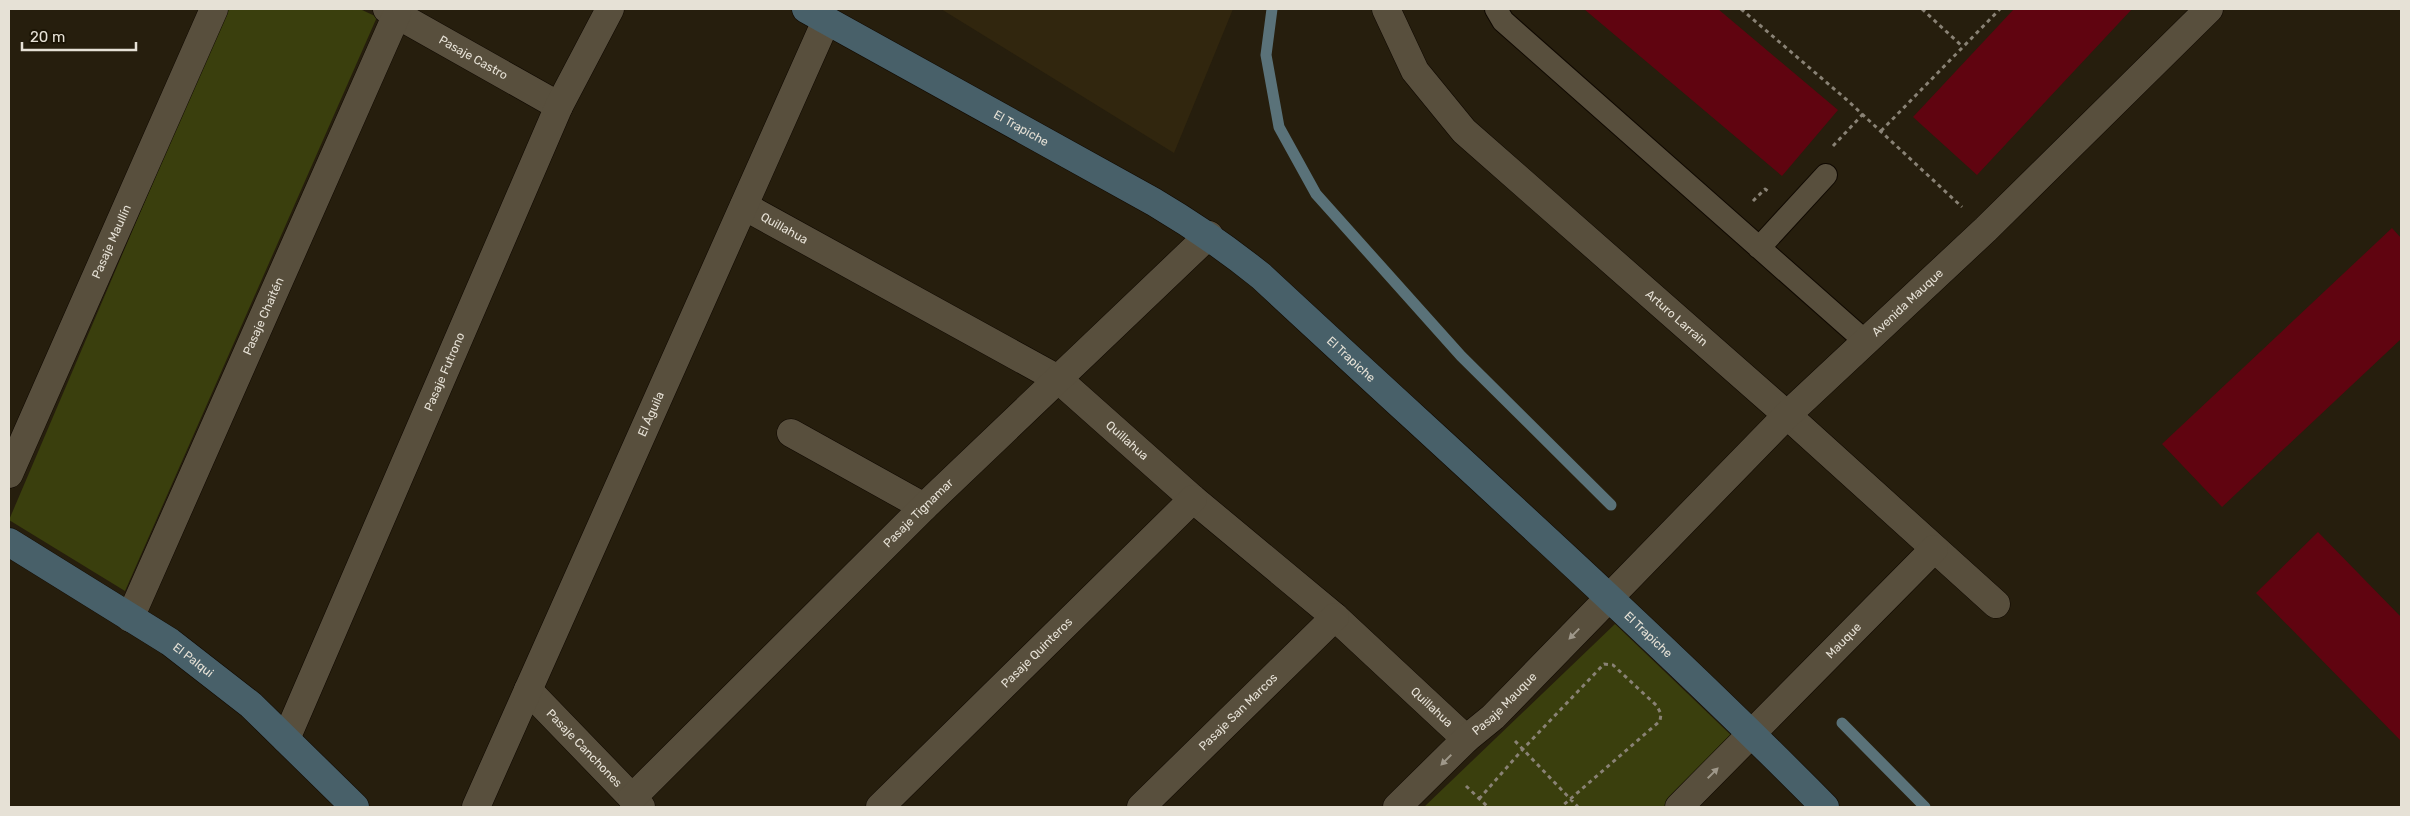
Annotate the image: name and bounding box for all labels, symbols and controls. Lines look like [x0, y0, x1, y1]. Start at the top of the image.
scale bar [22, 20, 136, 52]
text: 20 m [30, 28, 65, 46]
street label: Pasaje Castro [436, 33, 510, 83]
street label: El Trapiche [991, 107, 1051, 149]
street label: Pasaje Maullín [89, 202, 134, 281]
street label: Quillahua [758, 210, 810, 247]
street label: Avenida Mauque [1869, 266, 1946, 339]
street label: Pasaje Chaitén [240, 275, 287, 357]
street label: Arturo Larrain [1643, 287, 1711, 349]
street label: Pasaje Futrono [421, 330, 468, 413]
street label: El Trapiche [1324, 334, 1378, 385]
street label: El Águila [635, 390, 667, 439]
street label: Quillahua [1103, 418, 1151, 463]
street label: Pasaje Tignamar [881, 475, 957, 550]
street label: El Trapiche [1621, 609, 1675, 661]
street label: Pasaje Quinteros [998, 615, 1075, 691]
street label: Mauque [1823, 620, 1864, 661]
one-way arrow [1568, 627, 1580, 639]
street label: El Palqui [170, 640, 216, 680]
street label: Pasaje Mauque [1469, 669, 1540, 738]
street label: Pasaje San Marcos [1196, 670, 1280, 753]
street label: Quillahua [1408, 684, 1456, 730]
street label: Pasaje Canchones [544, 706, 625, 790]
one-way arrow [1440, 753, 1452, 765]
one-way arrow [1707, 767, 1719, 779]

